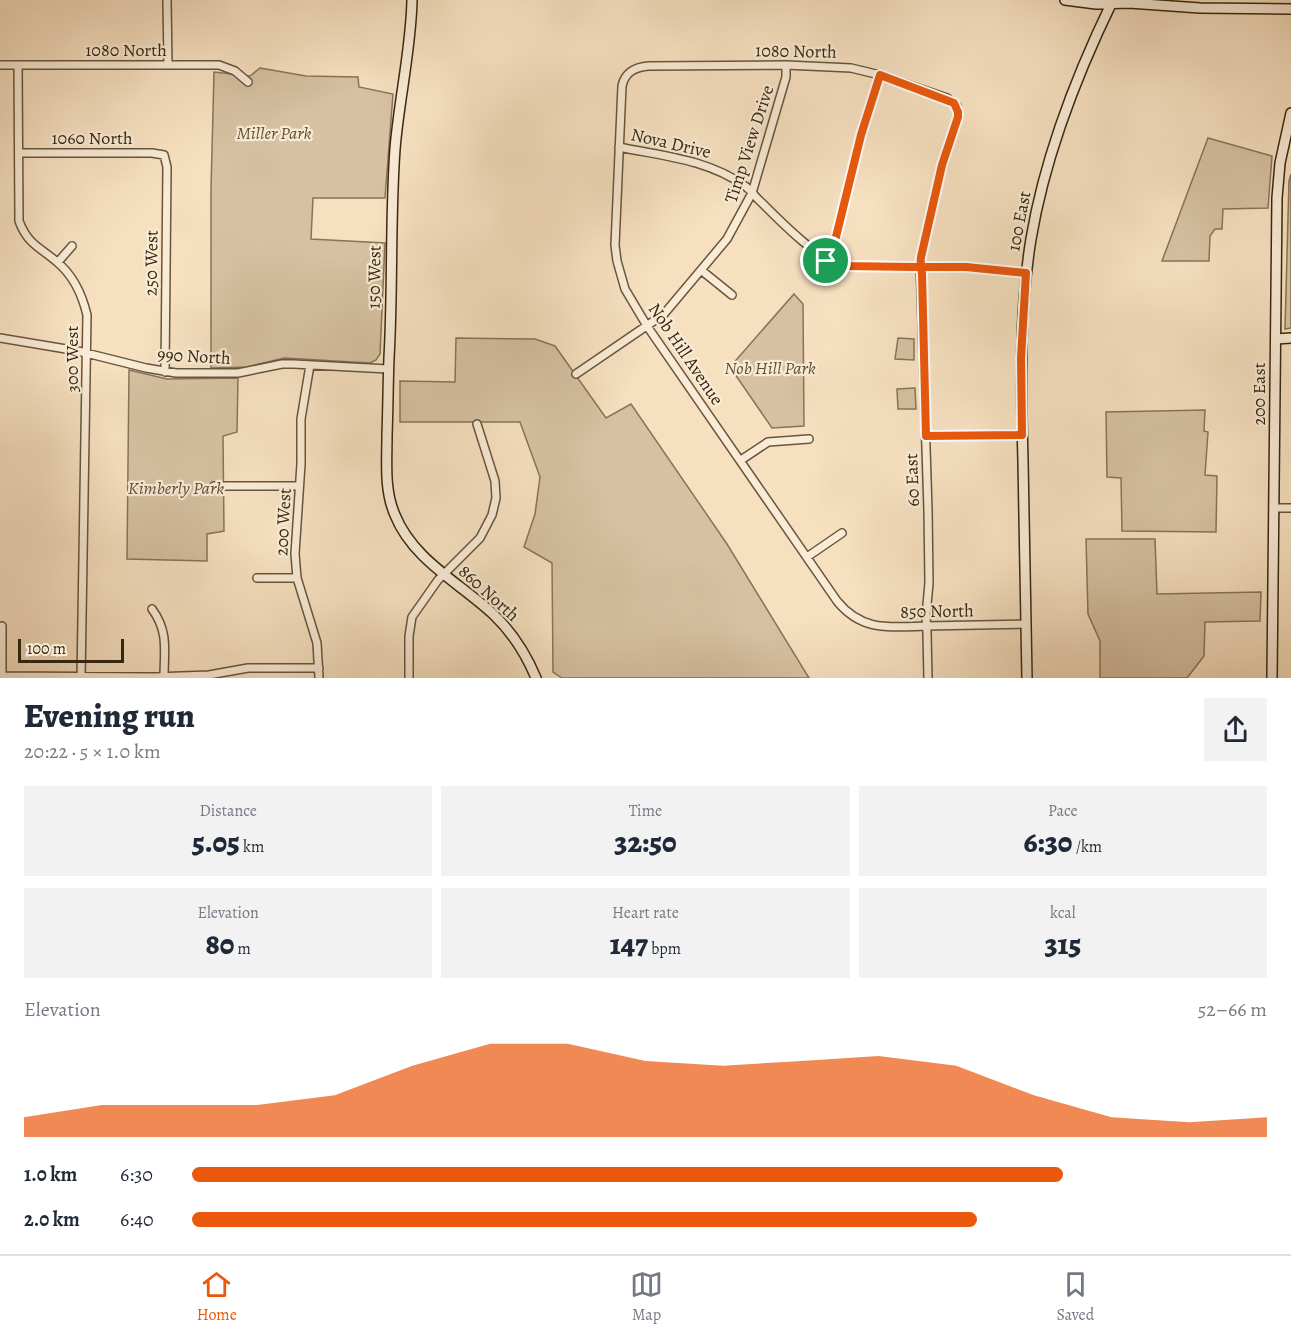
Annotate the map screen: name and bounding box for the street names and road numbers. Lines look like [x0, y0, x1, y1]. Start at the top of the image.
street label: 1080 North [85, 38, 167, 62]
street label: 1080 North [755, 38, 837, 64]
street label: Timp View Drive [719, 82, 779, 206]
street label: Nova Drive [629, 122, 713, 164]
street label: 1060 North [51, 126, 133, 150]
street label: 100 East [1001, 189, 1037, 253]
street label: 250 West [138, 230, 164, 296]
street label: 150 West [361, 245, 387, 309]
street label: Nob Hill Avenue [643, 298, 729, 410]
street label: 300 West [60, 325, 84, 392]
street label: 990 North [157, 342, 232, 370]
street label: 200 East [1247, 362, 1271, 426]
street label: 60 East [899, 453, 925, 507]
street label: 200 West [269, 487, 297, 557]
street label: 860 North [453, 559, 525, 627]
street label: 850 North [900, 598, 974, 624]

